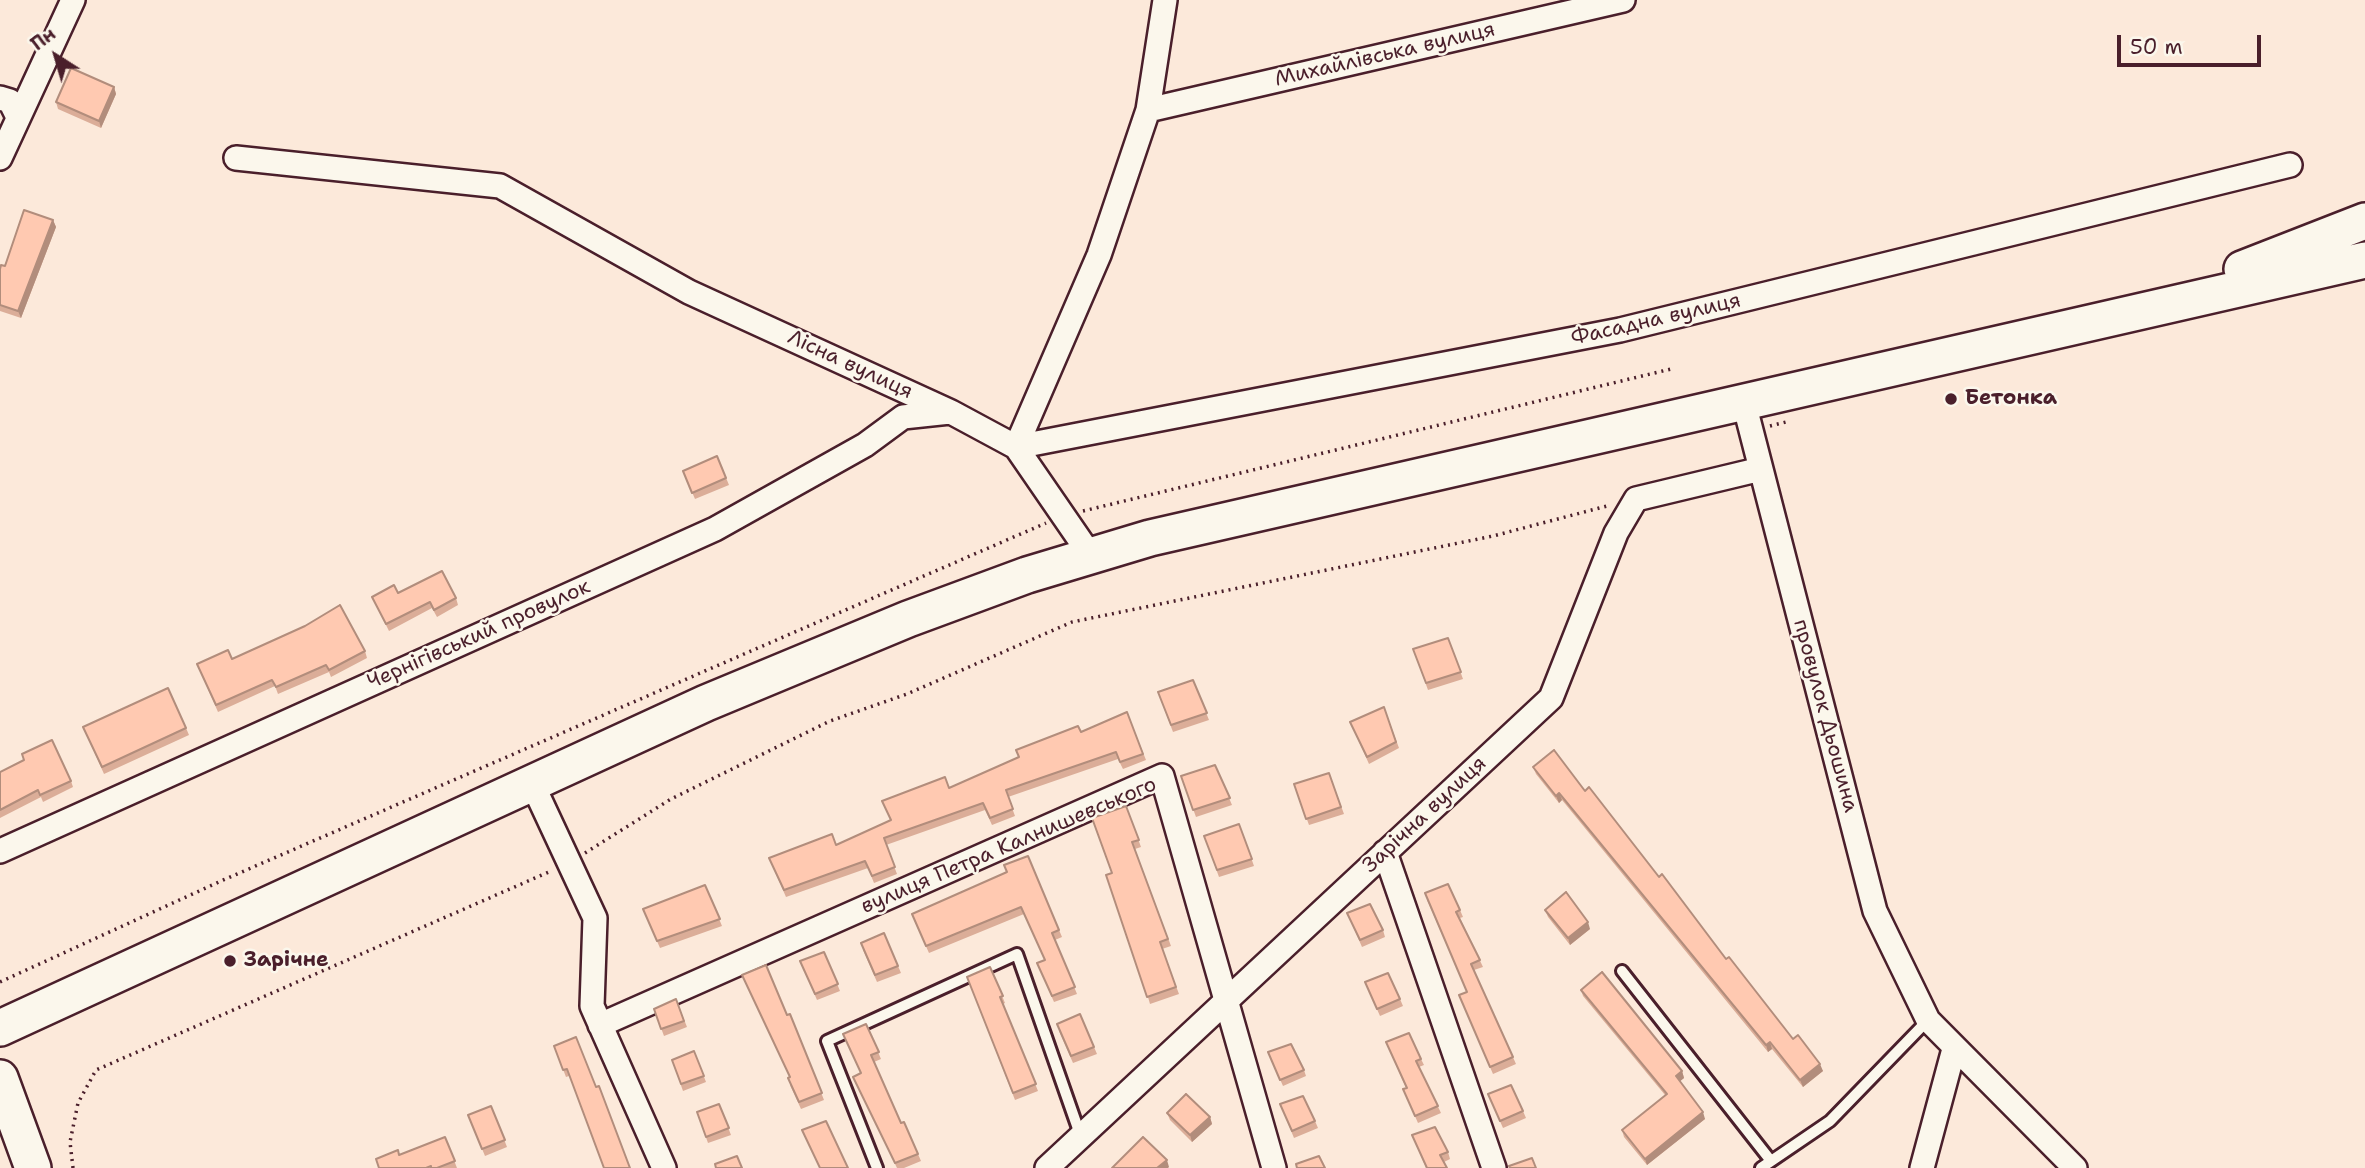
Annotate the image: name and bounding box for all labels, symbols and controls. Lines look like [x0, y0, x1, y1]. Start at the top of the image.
street label: Михайлівська вулиця [1272, 17, 1498, 93]
north arrow [21, 21, 91, 91]
text: Пн [26, 21, 61, 56]
scale bar [2120, 21, 2264, 65]
text: 50 m [2130, 33, 2183, 61]
street label: Фасадна вулиця [1569, 288, 1743, 352]
street label: Лісна вулиця [783, 325, 917, 405]
place label: Бетонка [1965, 386, 2057, 412]
marker: Бетонка [1943, 391, 1959, 407]
street label: Чернігівський провулок [364, 574, 594, 696]
street label: провулок Дьошина [1787, 617, 1863, 815]
street label: Зарічна вулиця [1358, 751, 1492, 879]
street label: вулиця Петра Калнишевського [857, 772, 1161, 920]
place label: Зарічне [244, 948, 329, 974]
marker: Зарічне [222, 953, 238, 969]

